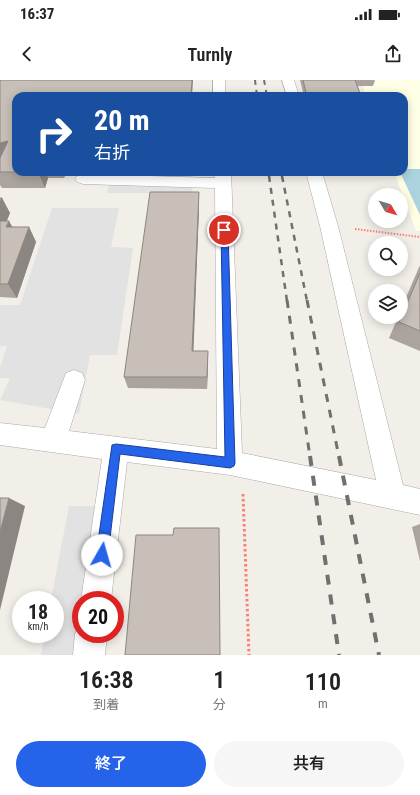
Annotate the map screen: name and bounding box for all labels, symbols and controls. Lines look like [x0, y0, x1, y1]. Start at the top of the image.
text: 16:37 [20, 5, 54, 23]
icon: back [16, 43, 38, 65]
icon: share [382, 43, 404, 65]
text: Turnly [188, 44, 232, 65]
text: 20 m [94, 104, 150, 137]
icon: right [28, 108, 80, 160]
text: 右折 [94, 142, 130, 163]
north arrow [368, 188, 408, 228]
map controls [368, 188, 408, 324]
pin [207, 213, 241, 247]
icon: arrive [213, 219, 235, 241]
button: search [368, 236, 408, 276]
button: layers [368, 284, 408, 324]
position arrow [81, 534, 123, 576]
speed limit sign: 20 [72, 591, 124, 643]
text: 18 [28, 600, 48, 624]
text: km/h [28, 621, 48, 632]
text: 16:38 [79, 666, 134, 694]
text: 1 [213, 666, 225, 694]
text: 110 [305, 668, 341, 696]
text: m [318, 696, 328, 711]
text: 到着 [93, 697, 119, 712]
text: 分 [213, 697, 226, 712]
button: 終了 [16, 741, 206, 787]
button: 共有 [214, 741, 404, 787]

